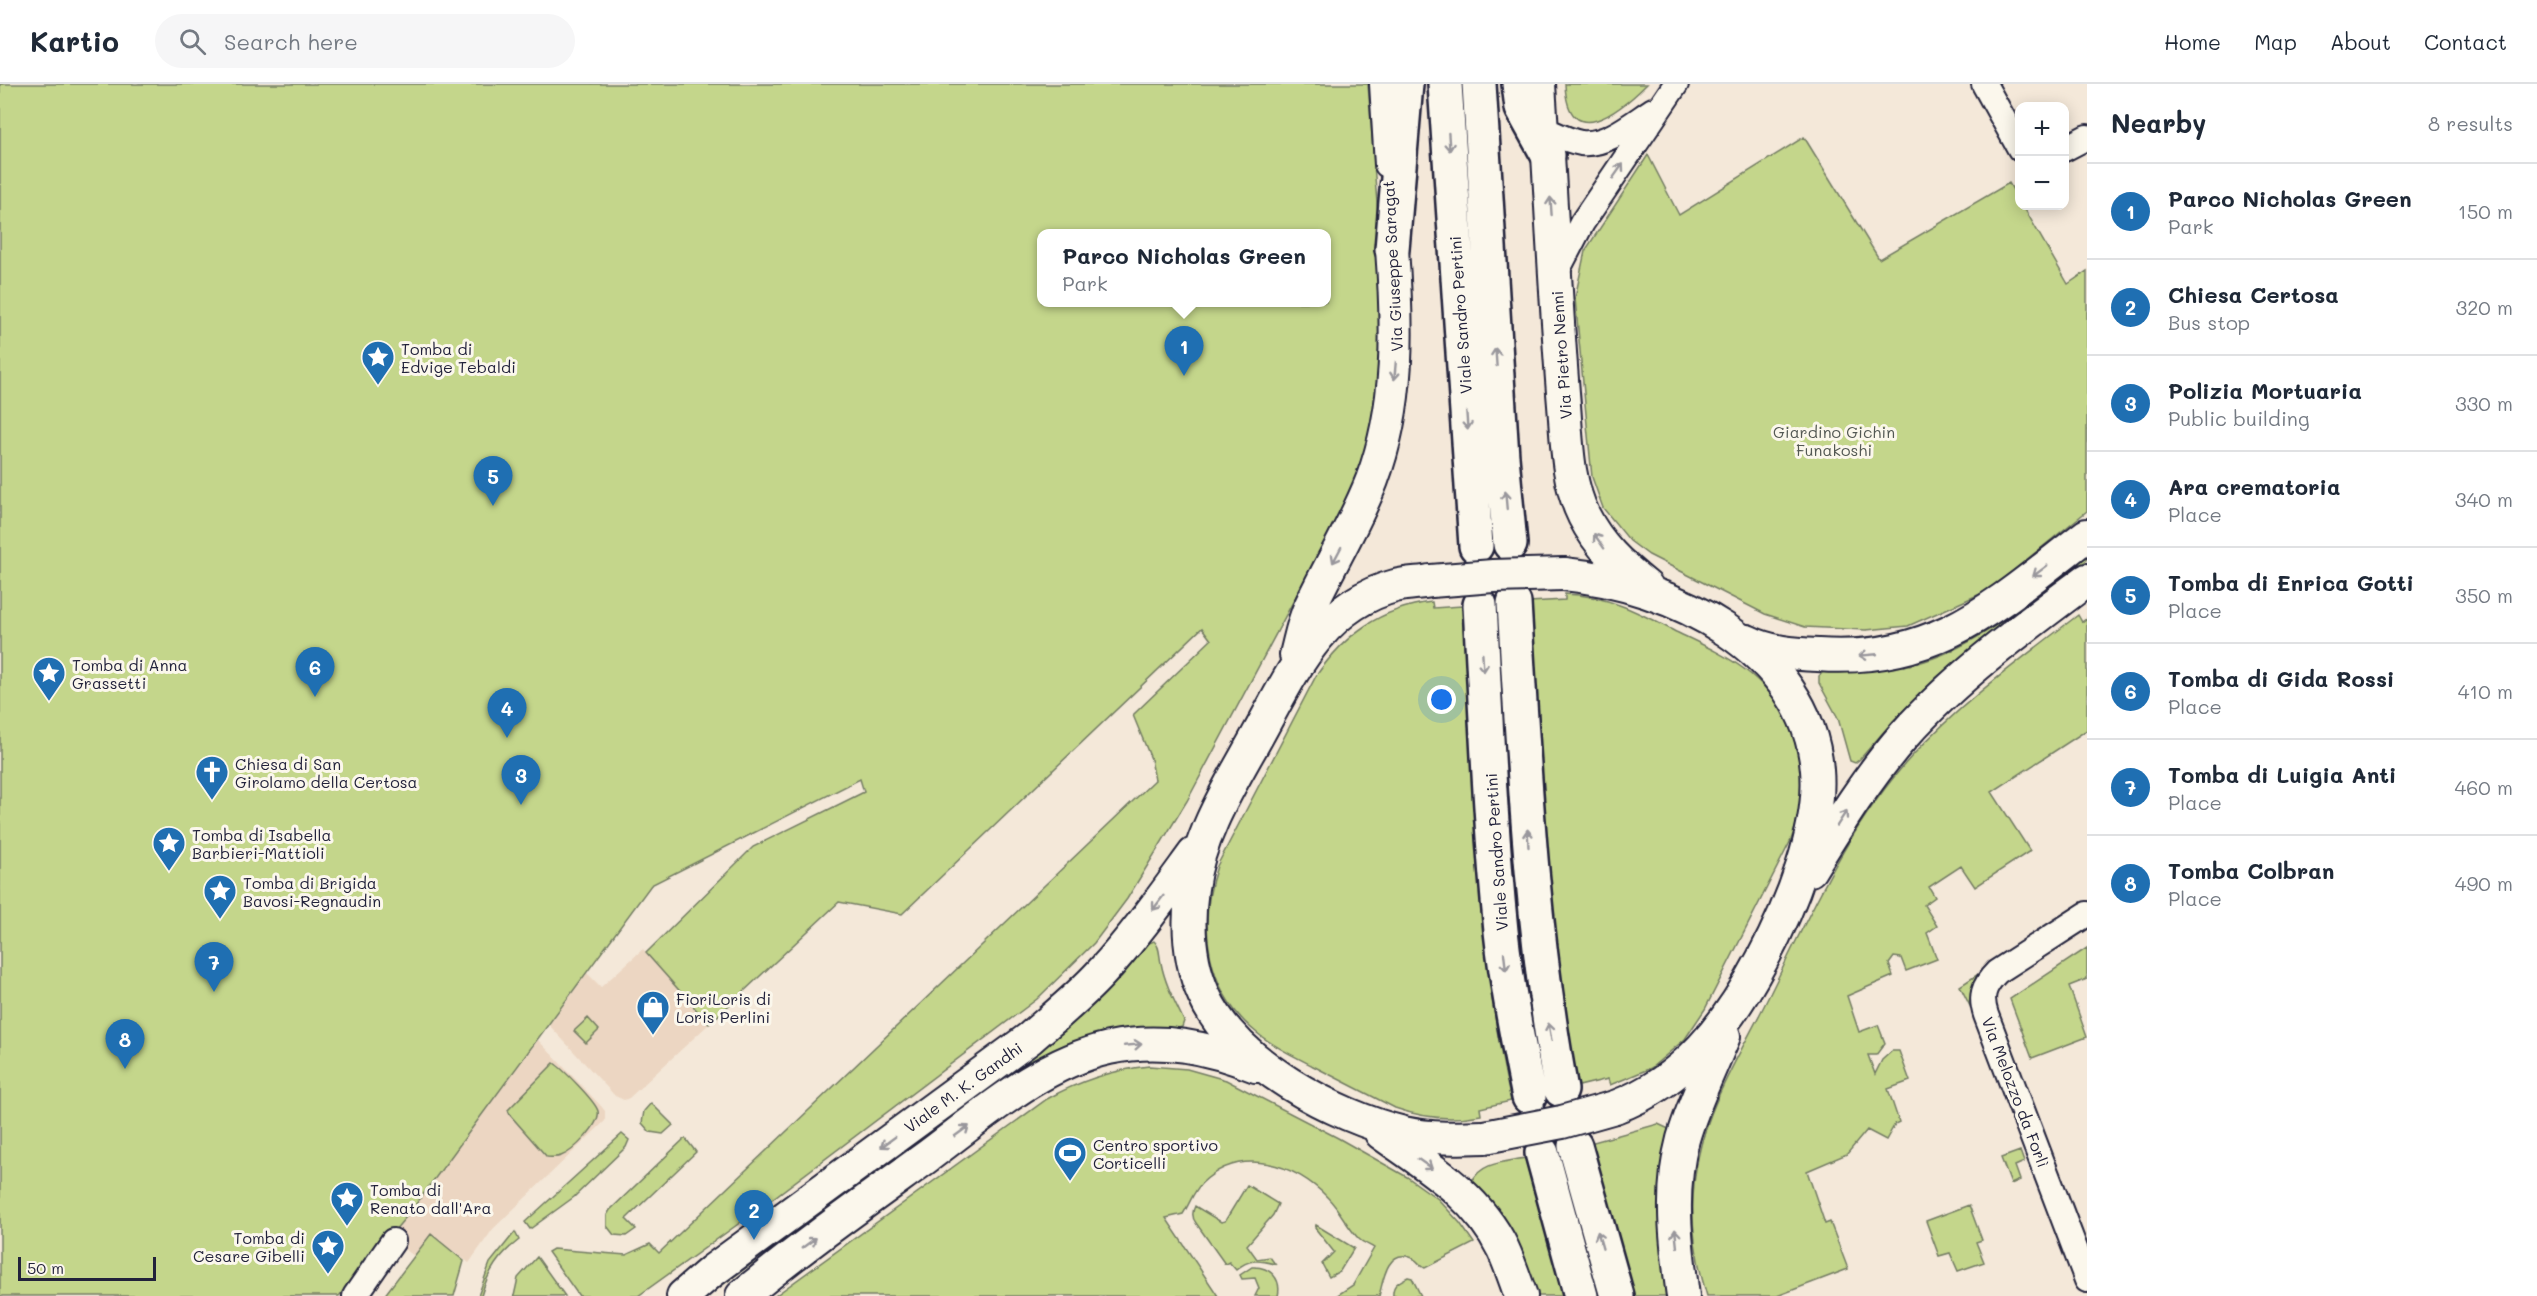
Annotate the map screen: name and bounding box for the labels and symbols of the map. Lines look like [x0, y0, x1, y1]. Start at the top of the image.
one-way arrow [1443, 132, 1454, 152]
one-way arrow [1612, 163, 1624, 179]
street label: Via Giuseppe Saragat [1377, 180, 1407, 352]
one-way arrow [1545, 197, 1556, 217]
street label: Viale Sandro Pertini [1444, 235, 1476, 395]
street label: Via Pietro Nenni [1546, 290, 1576, 420]
pin: 1 [1164, 326, 1204, 376]
place label: Tomba di Edvige Tebaldi [401, 338, 516, 377]
place icon: Tomba di Edvige Tebaldi [360, 339, 396, 386]
one-way arrow [1490, 347, 1501, 367]
one-way arrow [1390, 360, 1401, 380]
one-way arrow [1462, 410, 1473, 430]
park label: Giardino Gichin Funakoshi [1773, 421, 1895, 460]
pin: 5 [474, 456, 512, 506]
one-way arrow [1500, 491, 1511, 511]
one-way arrow [1593, 533, 1605, 550]
one-way arrow [1330, 546, 1342, 564]
one-way arrow [2033, 564, 2049, 577]
pin: 6 [296, 648, 334, 697]
one-way arrow [1859, 650, 1879, 661]
one-way arrow [1478, 653, 1489, 673]
place label: Tomba di Anna Grassetti [72, 654, 187, 693]
place icon: Tomba di Anna Grassetti [31, 655, 67, 702]
your location [1427, 685, 1456, 714]
pin: 4 [488, 688, 526, 738]
place label: Chiesa di San Girolamo della Certosa [235, 753, 417, 792]
church icon: Chiesa di San Girolamo della Certosa [194, 754, 230, 801]
pin: 3 [502, 756, 540, 805]
street label: Viale Sandro Pertini [1480, 772, 1512, 932]
one-way arrow [1835, 810, 1848, 827]
place label: Tomba di Isabella Barbieri-Mattioli [192, 824, 331, 863]
place icon: Tomba di Isabella Barbieri-Mattioli [151, 825, 187, 872]
one-way arrow [1522, 829, 1533, 849]
place label: Tomba di Brigida Bavosi-Regnaudin [243, 872, 381, 911]
place icon: Tomba di Brigida Bavosi-Regnaudin [202, 873, 238, 920]
one-way arrow [1152, 894, 1165, 910]
pin: 7 [194, 942, 234, 992]
one-way arrow [1500, 952, 1511, 972]
place label: FioriLoris di Loris Perlini [676, 988, 771, 1027]
shop icon: FioriLoris di Loris Perlini [635, 989, 671, 1036]
street label: Via Melozzo da Forlì [1978, 1014, 2054, 1170]
pin: 8 [106, 1020, 144, 1069]
one-way arrow [1545, 1023, 1556, 1042]
street label: Viale M. K. Gandhi [900, 1037, 1026, 1137]
one-way arrow [1123, 1039, 1143, 1050]
one-way arrow [953, 1125, 969, 1137]
place label: Centro sportivo Corticelli [1093, 1134, 1218, 1173]
sports icon: Centro sportivo Corticelli [1052, 1135, 1088, 1182]
one-way arrow [880, 1136, 896, 1148]
one-way arrow [1417, 1158, 1433, 1170]
place label: Tomba di Renato dall'Ara [370, 1179, 491, 1218]
place icon: Tomba di Renato dall'Ara [329, 1180, 365, 1227]
pin: 2 [734, 1190, 774, 1240]
place label: Tomba di Cesare Gibelli [193, 1227, 305, 1266]
place icon: Tomba di Cesare Gibelli [310, 1228, 346, 1275]
one-way arrow [1670, 1228, 1681, 1248]
one-way arrow [1594, 1231, 1605, 1250]
one-way arrow [800, 1237, 816, 1249]
scale bar [18, 1254, 156, 1282]

